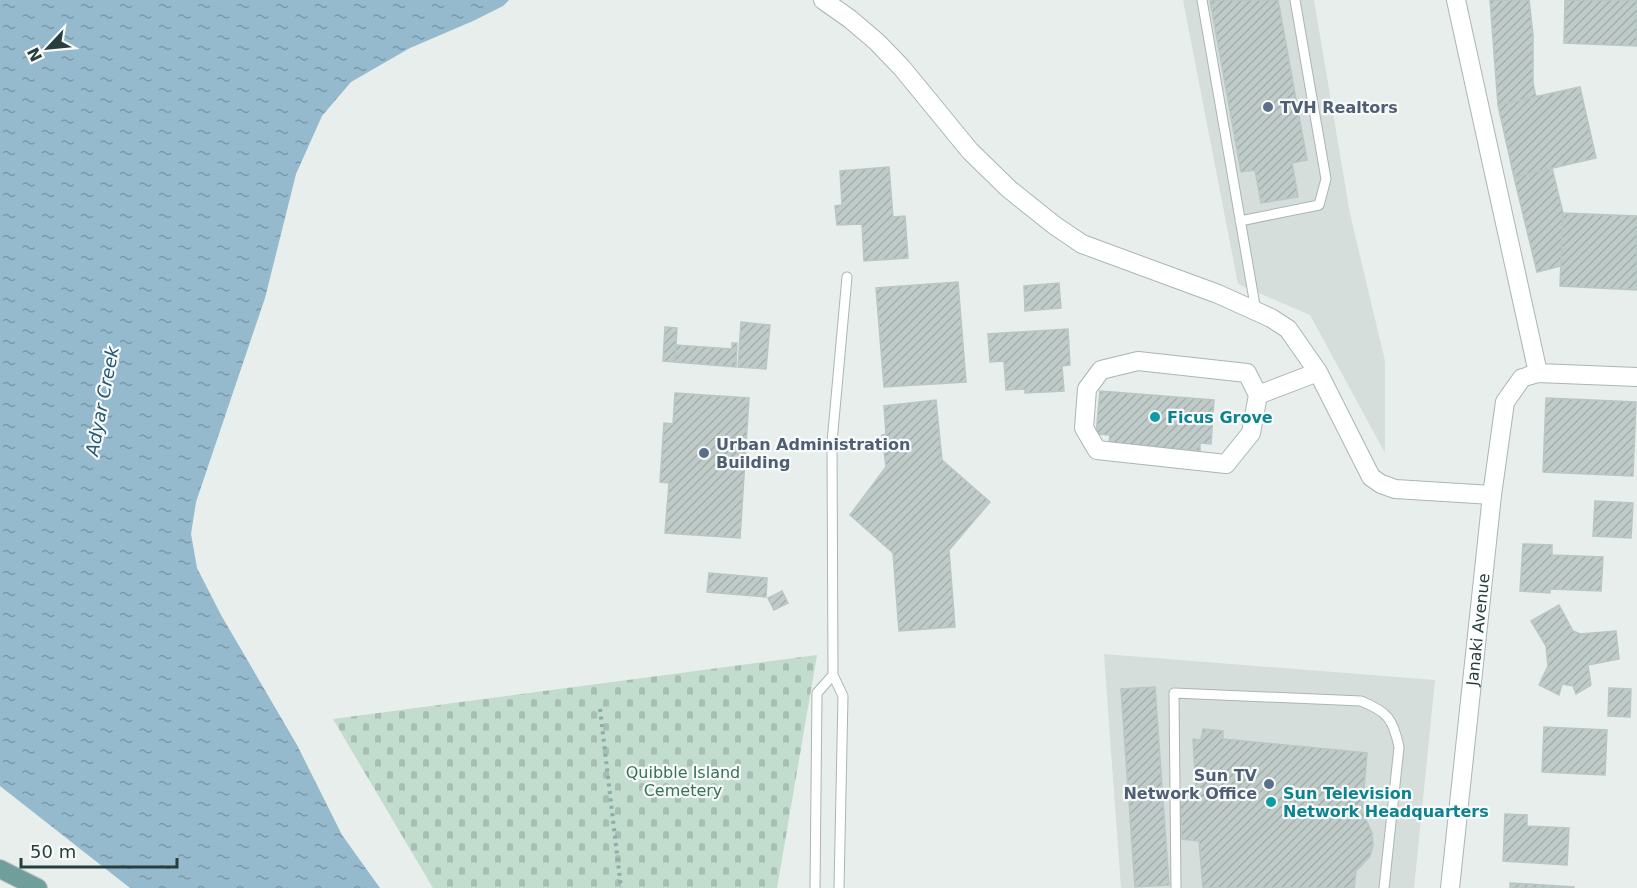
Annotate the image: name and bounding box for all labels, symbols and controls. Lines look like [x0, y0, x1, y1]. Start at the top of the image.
north arrow [18, 18, 78, 78]
text: N [23, 44, 46, 65]
place label: TVH Realtors [1280, 98, 1398, 117]
marker: TVH Realtors [1261, 100, 1275, 114]
water label: Adyar Creek [81, 343, 123, 459]
place label: Ficus Grove [1167, 408, 1273, 427]
marker: Ficus Grove [1148, 410, 1162, 424]
place label: Urban Administration Building [716, 435, 910, 472]
marker: Urban Administration Building [697, 446, 711, 460]
street label: Janaki Avenue [1462, 572, 1493, 688]
park label: Quibble Island Cemetery [626, 763, 740, 800]
place label: Sun TV Network Office [1123, 766, 1258, 803]
marker: Sun TV Network Office [1262, 777, 1276, 791]
place label: Sun Television Network Headquarters [1283, 784, 1489, 821]
marker: Sun Television Network Headquarters [1264, 795, 1278, 809]
scale bar [21, 831, 177, 869]
text: 50 m [30, 841, 76, 862]

